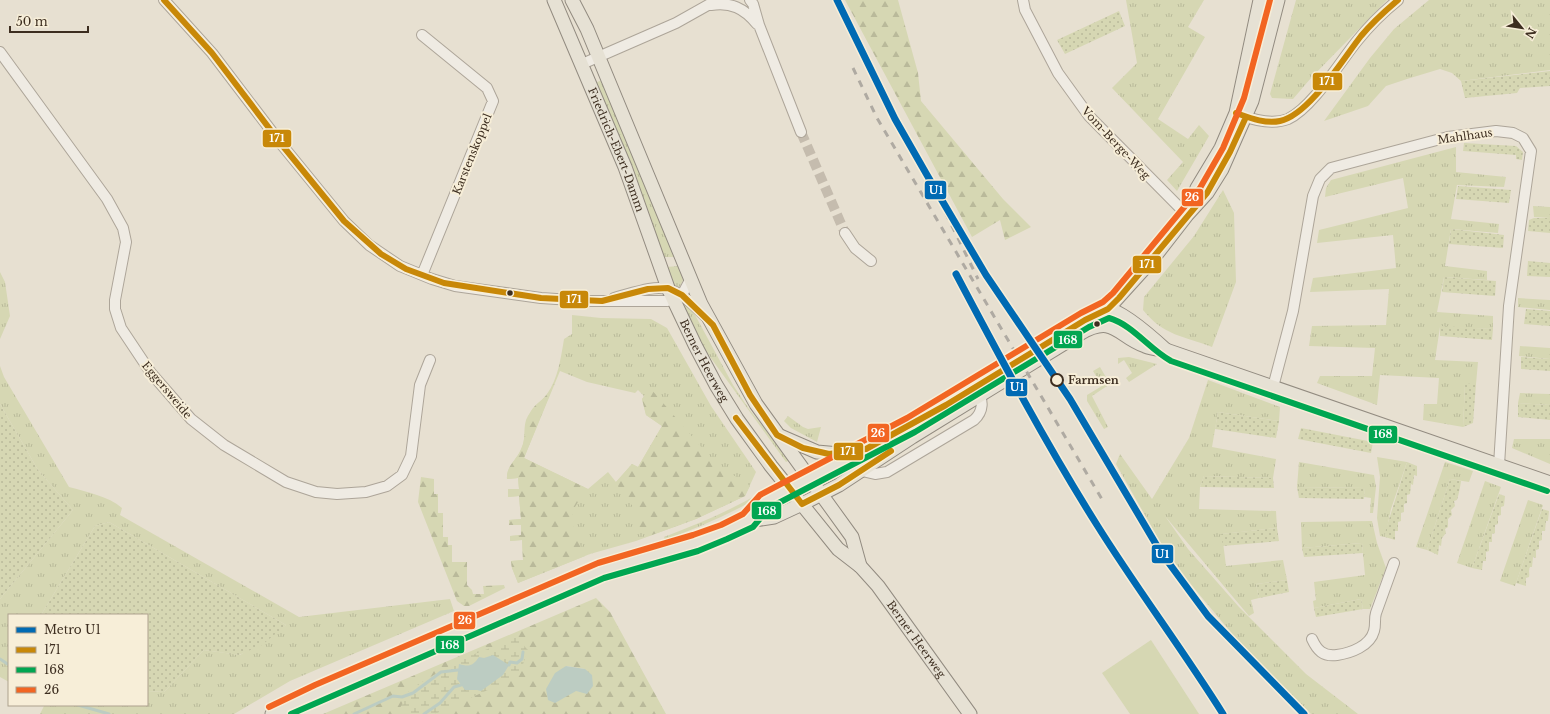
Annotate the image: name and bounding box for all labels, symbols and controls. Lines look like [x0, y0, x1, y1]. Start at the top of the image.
scale bar [10, 8, 88, 34]
north arrow [1502, 8, 1542, 48]
text: 50 m [16, 14, 48, 29]
text: N [1522, 25, 1539, 42]
line badge: 171 [1312, 72, 1343, 91]
text: 171 [1319, 74, 1335, 88]
street label: Friedrich-Ebert-Damm [585, 85, 647, 214]
street label: Vom-Berge-Weg [1078, 103, 1153, 182]
street label: Karstenskoppel [449, 111, 495, 197]
street label: Mahlhaus [1437, 125, 1493, 147]
line badge: 171 [262, 129, 292, 148]
text: 171 [269, 131, 285, 145]
line badge: U1 [924, 180, 947, 200]
text: U1 [929, 183, 943, 197]
line badge: 26 [1181, 188, 1204, 207]
text: 26 [1185, 190, 1199, 204]
line badge: 171 [1132, 255, 1162, 274]
text: 171 [1139, 257, 1155, 271]
unlabelled marker [505, 288, 515, 298]
line badge: 171 [559, 290, 589, 309]
text: 171 [566, 292, 582, 306]
street label: Berner Heerweg [677, 317, 732, 405]
unlabelled marker [1092, 319, 1102, 329]
line badge: 168 [1053, 330, 1083, 349]
text: 168 [1058, 333, 1078, 347]
street label: Eggersweide [139, 358, 195, 422]
marker: Farmsen [1050, 373, 1064, 387]
place label: Farmsen [1068, 373, 1119, 387]
line badge: U1 [1005, 378, 1028, 397]
text: U1 [1010, 380, 1024, 394]
line badge: 26 [867, 423, 890, 443]
line badge: 168 [1368, 425, 1398, 444]
text: 26 [871, 426, 885, 440]
text: 168 [1373, 427, 1393, 441]
line badge: 171 [833, 442, 864, 461]
text: 171 [840, 444, 856, 458]
line badge: 168 [751, 501, 782, 520]
text: 168 [757, 504, 777, 518]
line badge: U1 [1151, 544, 1174, 564]
text: U1 [1155, 547, 1169, 561]
street label: Berner Heerweg [884, 598, 949, 681]
line badge: 26 [453, 611, 476, 630]
text: 26 [458, 613, 472, 627]
legend [8, 614, 148, 706]
text: Metro U1 [44, 622, 101, 637]
line badge: 168 [435, 635, 465, 654]
text: 168 [440, 638, 460, 652]
text: 171 [44, 642, 61, 657]
text: 168 [44, 662, 64, 677]
text: 26 [44, 682, 59, 697]

